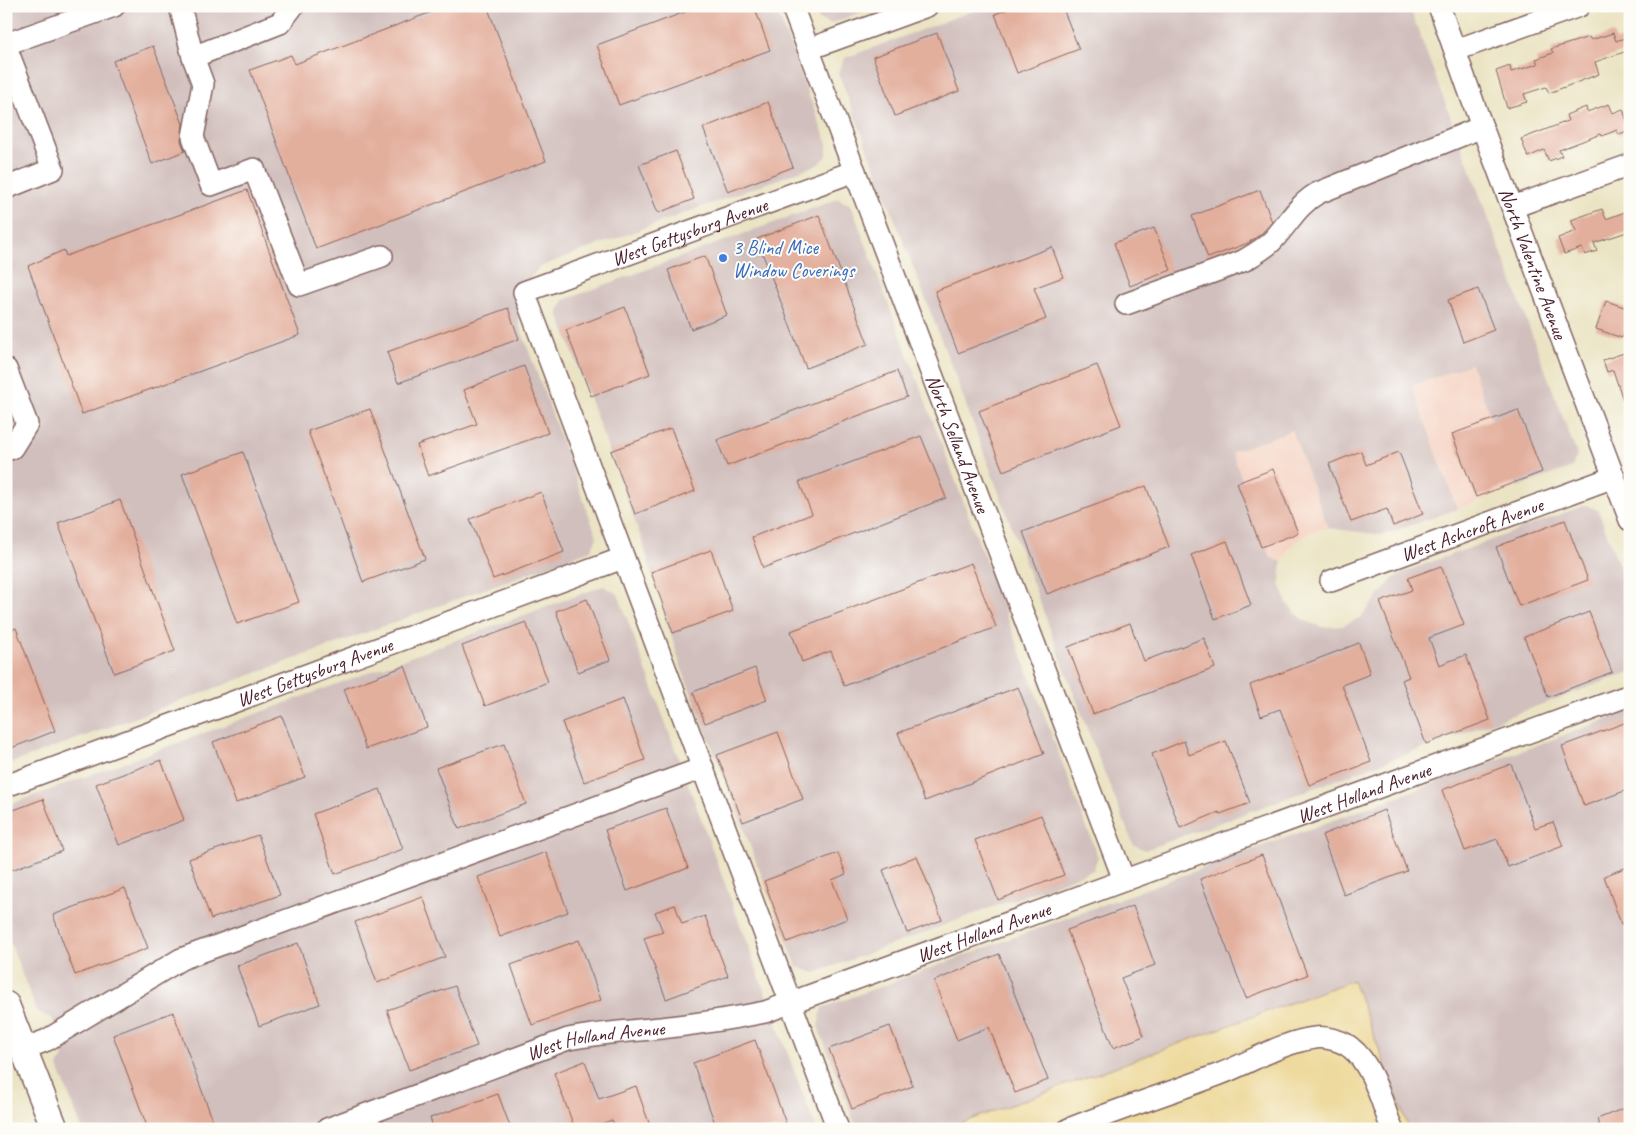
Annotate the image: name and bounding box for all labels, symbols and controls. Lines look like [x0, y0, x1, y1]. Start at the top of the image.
street label: North Valentine Avenue [1493, 184, 1573, 344]
street label: West Gettysburg Avenue [608, 192, 772, 272]
place label: 3 Blind Mice Window Coverings [733, 235, 856, 283]
marker: 3 Blind Mice Window Coverings [717, 252, 729, 264]
street label: North Selland Avenue [920, 371, 996, 518]
street label: West Ashcroft Avenue [1398, 492, 1548, 567]
street label: West Gettysburg Avenue [234, 632, 397, 713]
street label: West Holland Avenue [1294, 757, 1436, 829]
street label: West Holland Avenue [914, 896, 1055, 968]
street label: West Holland Avenue [523, 1016, 667, 1066]

